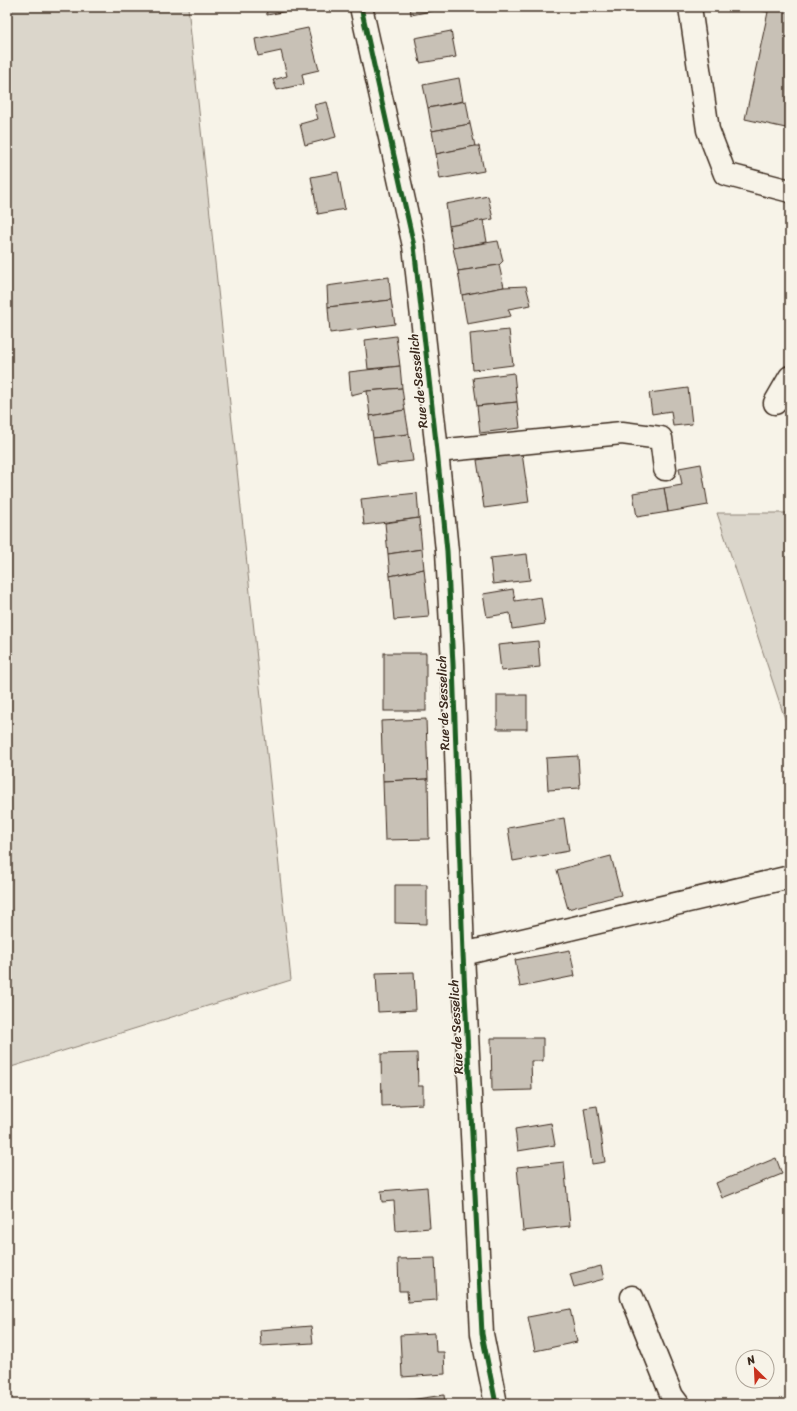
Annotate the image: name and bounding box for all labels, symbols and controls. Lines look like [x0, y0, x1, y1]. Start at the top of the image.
street label: Rue de Sesselich [402, 332, 434, 429]
street label: Rue de Sesselich [430, 655, 456, 751]
street label: Rue de Sesselich [442, 979, 470, 1075]
north arrow [735, 1349, 775, 1389]
text: N [743, 1350, 759, 1371]

